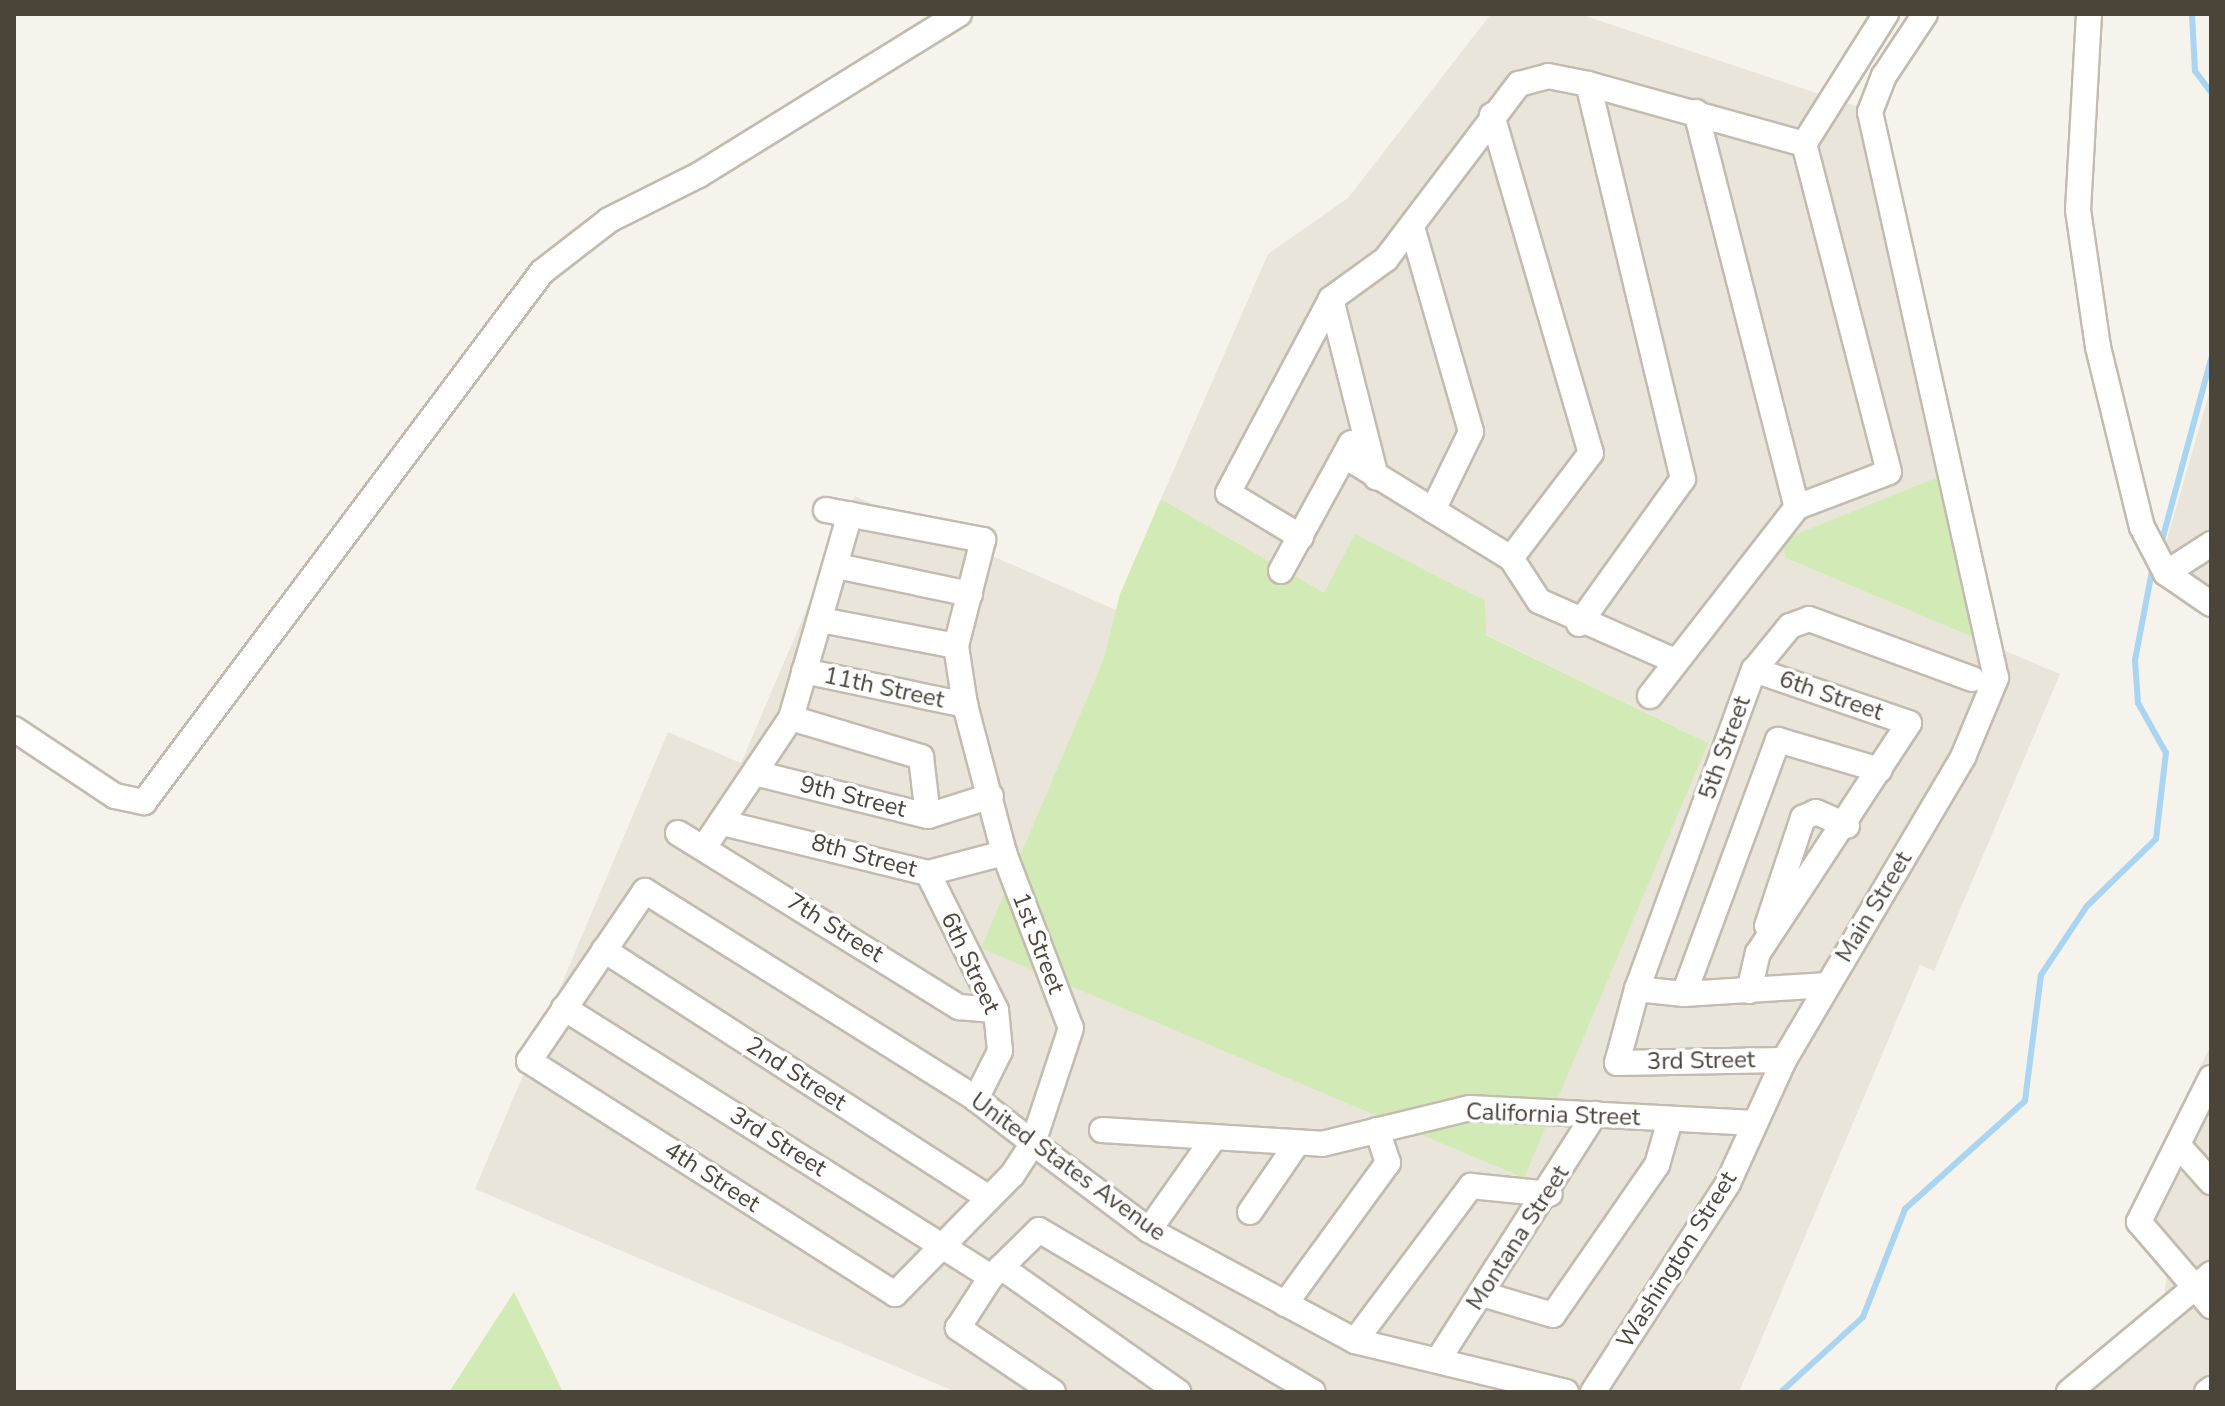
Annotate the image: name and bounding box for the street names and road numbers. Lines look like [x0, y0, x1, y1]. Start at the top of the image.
street label: 11th Street [821, 661, 947, 715]
street label: 6th Street [1775, 665, 1887, 727]
street label: 5th Street [1693, 692, 1757, 804]
street label: 9th Street [797, 770, 909, 824]
street label: 8th Street [808, 828, 920, 884]
street label: Main Street [1830, 846, 1918, 968]
street label: 7th Street [782, 887, 888, 969]
street label: 1st Street [1006, 888, 1070, 998]
street label: 6th Street [934, 908, 1006, 1018]
street label: 2nd Street [740, 1031, 852, 1117]
street label: 3rd Street [1647, 1046, 1755, 1076]
street label: United States Avenue [965, 1087, 1171, 1247]
street label: California Street [1465, 1098, 1641, 1132]
street label: 3rd Street [724, 1101, 832, 1183]
street label: 4th Street [659, 1135, 765, 1219]
street label: Montana Street [1461, 1160, 1575, 1316]
street label: Washington Street [1611, 1166, 1743, 1354]

